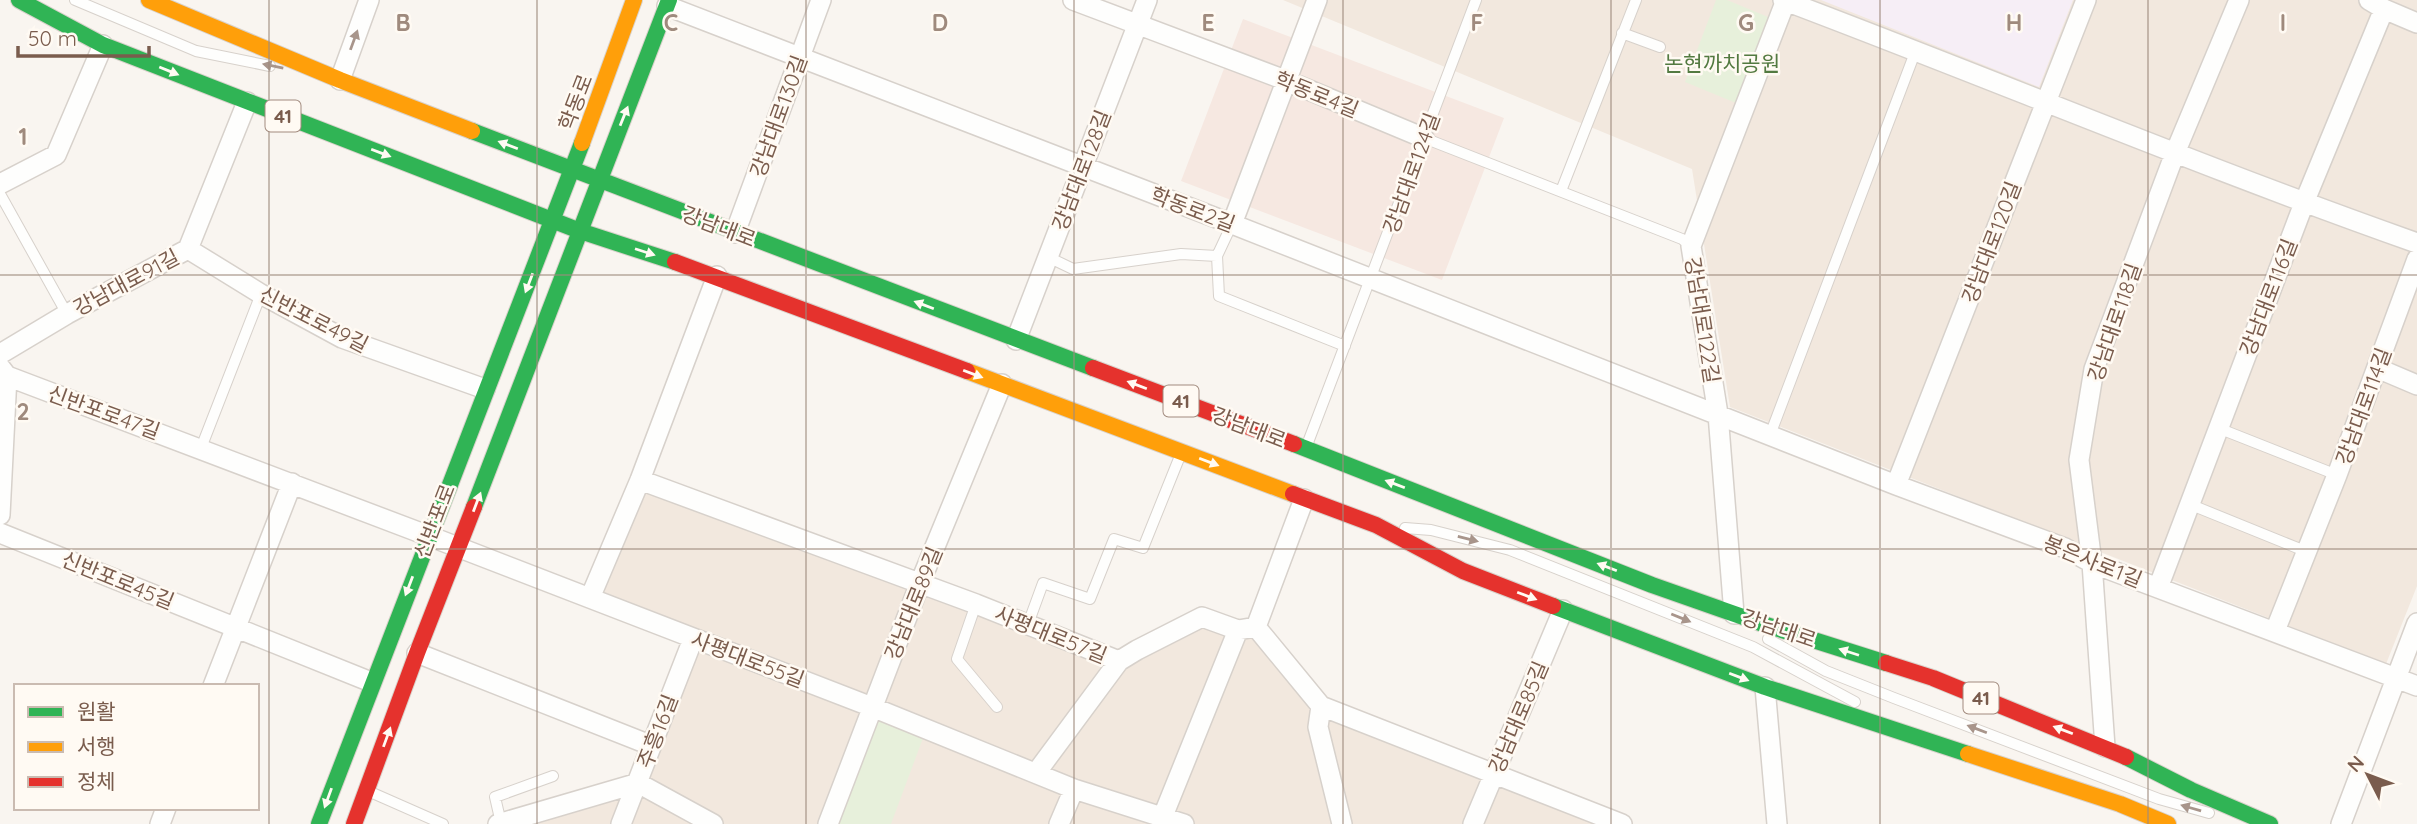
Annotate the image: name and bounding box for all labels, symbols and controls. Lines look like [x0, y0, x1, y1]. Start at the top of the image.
text: B [395, 8, 411, 37]
text: C [664, 8, 678, 37]
text: D [932, 8, 948, 37]
text: E [1201, 8, 1215, 37]
text: F [1471, 8, 1483, 37]
text: G [1738, 8, 1754, 37]
text: H [2006, 8, 2022, 37]
text: I [2280, 8, 2286, 37]
scale bar [18, 14, 149, 58]
text: 50 m [28, 25, 77, 51]
one-way arrow [349, 29, 360, 50]
park label: 논현까치공원 [1664, 50, 1780, 76]
street label: 강남대로130길 [744, 51, 812, 181]
one-way arrow [262, 61, 284, 72]
one-way arrow [158, 65, 179, 76]
street label: 학동로4길 [1271, 65, 1363, 123]
street label: 학동로 [552, 70, 598, 134]
road number: 41 [266, 100, 300, 132]
one-way arrow [618, 105, 629, 126]
street label: 강남대로128길 [1046, 106, 1116, 234]
street label: 강남대로124길 [1377, 109, 1445, 237]
text: 1 [19, 122, 27, 151]
one-way arrow [497, 140, 518, 151]
one-way arrow [370, 148, 391, 159]
street label: 강남대로120길 [1956, 177, 2026, 307]
street label: 학동로2길 [1147, 181, 1239, 237]
street label: 강남대로 [678, 200, 760, 252]
street label: 강남대로116길 [2234, 235, 2302, 359]
street label: 강남대로91길 [69, 243, 183, 321]
one-way arrow [635, 248, 656, 258]
street label: 강남대로122길 [1680, 255, 1726, 385]
street label: 강남대로118길 [2082, 259, 2146, 385]
one-way arrow [523, 273, 534, 294]
street label: 신반포로49길 [255, 280, 373, 358]
one-way arrow [914, 299, 935, 310]
street label: 강남대로114길 [2330, 344, 2396, 468]
one-way arrow [963, 368, 984, 379]
one-way arrow [1127, 379, 1148, 390]
street label: 신반포로47길 [44, 380, 164, 444]
road number: 41 [1164, 386, 1198, 416]
text: 2 [16, 397, 30, 426]
street label: 강남대로 [1208, 401, 1290, 453]
one-way arrow [1199, 457, 1220, 468]
one-way arrow [1385, 479, 1406, 490]
street label: 신반포로 [408, 480, 460, 562]
one-way arrow [471, 491, 482, 512]
street label: 봉은사로1길 [2040, 529, 2146, 593]
one-way arrow [1457, 534, 1479, 545]
street label: 강남대로89길 [879, 543, 947, 663]
street label: 신반포로45길 [58, 546, 178, 614]
one-way arrow [1596, 562, 1617, 573]
one-way arrow [403, 575, 414, 596]
one-way arrow [1516, 590, 1537, 601]
street label: 사평대로57길 [991, 600, 1111, 668]
street label: 강남대로 [1738, 603, 1820, 653]
one-way arrow [1670, 613, 1691, 624]
street label: 사평대로55길 [688, 625, 808, 693]
one-way arrow [1839, 646, 1860, 656]
street label: 강남대로85길 [1483, 657, 1553, 777]
one-way arrow [1729, 672, 1750, 683]
road number: 41 [1964, 682, 1998, 713]
legend [14, 684, 259, 810]
street label: 주흥16길 [631, 690, 683, 772]
text: 원활 [77, 698, 116, 724]
one-way arrow [1967, 724, 1988, 735]
one-way arrow [2052, 725, 2073, 736]
one-way arrow [381, 727, 392, 748]
text: 서행 [77, 733, 116, 759]
north arrow [2333, 740, 2403, 810]
text: N [2342, 750, 2369, 777]
text: 정체 [77, 768, 116, 794]
one-way arrow [323, 788, 334, 809]
one-way arrow [2180, 802, 2202, 813]

